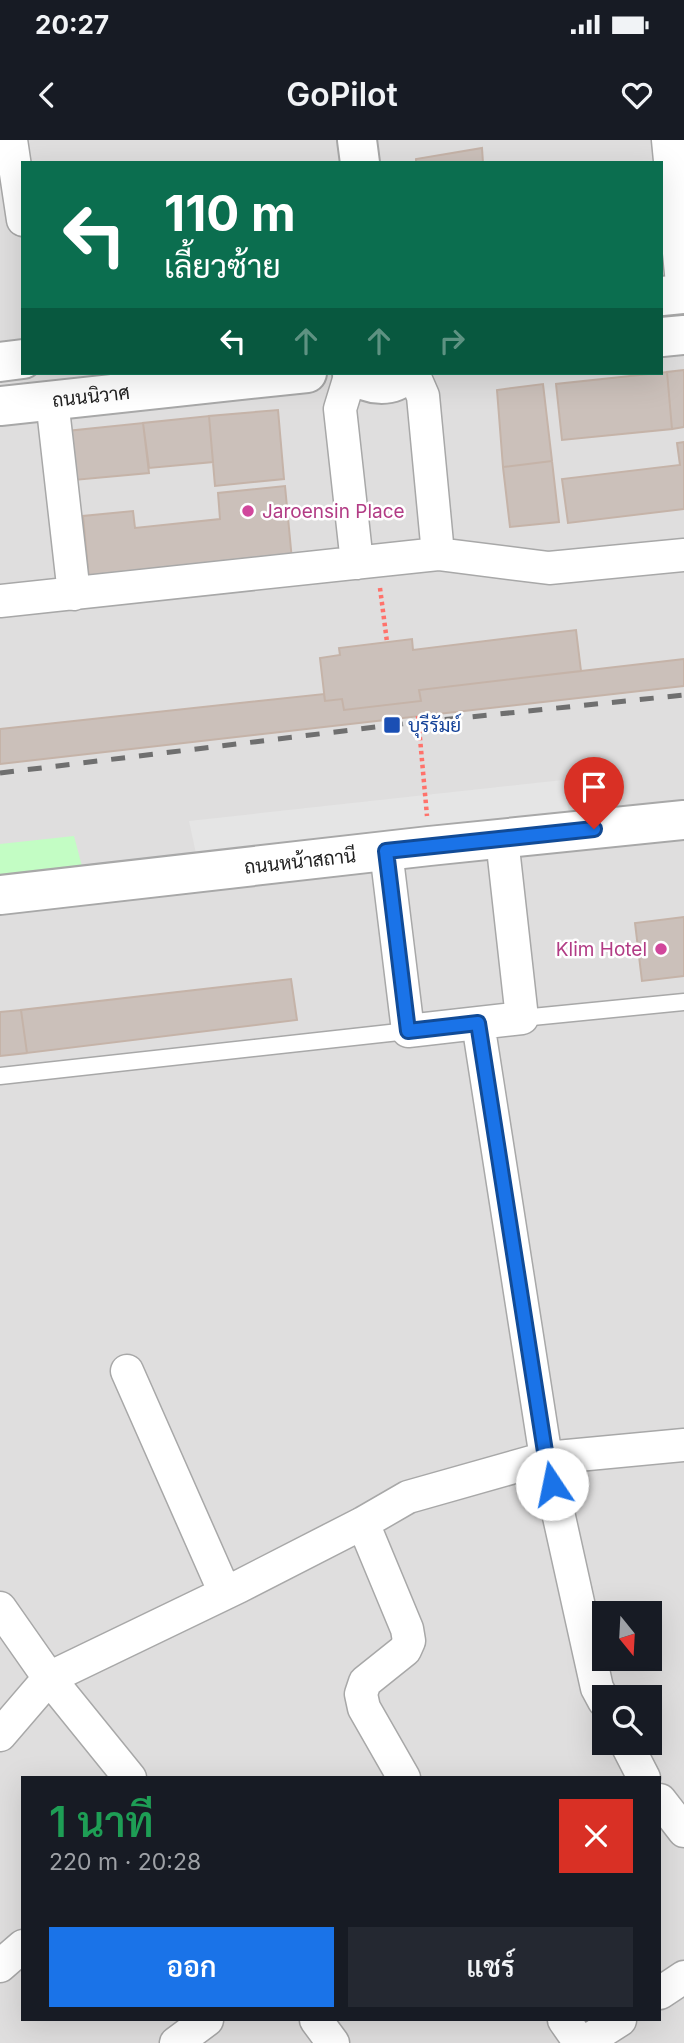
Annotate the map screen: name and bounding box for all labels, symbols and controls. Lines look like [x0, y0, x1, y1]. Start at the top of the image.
text: 20:27 [35, 9, 109, 40]
text: GoPilot [286, 75, 398, 114]
icon: back [28, 76, 66, 114]
icon: heart [618, 76, 656, 114]
text: 110 m [164, 184, 296, 243]
icon: left [49, 189, 140, 280]
text: เลี้ยวซ้าย [164, 247, 281, 286]
icon: left [214, 322, 252, 360]
icon: ahead [287, 322, 325, 360]
icon: ahead [360, 322, 398, 360]
icon: right [433, 322, 471, 360]
street label: ถนนนิวาศ [51, 381, 131, 412]
place label: Jaroensin Place [262, 500, 405, 523]
marker: Jaroensin Place [240, 503, 256, 519]
place label: บุรีรัมย์ [408, 713, 461, 738]
marker: บุรีรัมย์ [382, 715, 402, 735]
pin [564, 757, 624, 829]
icon: arrive [575, 768, 613, 806]
street label: ถนนหน้าสถานี [243, 843, 357, 879]
place label: Klim Hotel [556, 938, 647, 961]
marker: Klim Hotel [653, 941, 669, 957]
position arrow [515, 1447, 589, 1521]
north arrow [592, 1601, 662, 1671]
map controls [592, 1601, 662, 1755]
button: search [592, 1685, 662, 1755]
text: 1 นาที [49, 1796, 154, 1847]
button: close [559, 1799, 633, 1873]
text: 220 m · 20:28 [49, 1848, 201, 1876]
button: ออก [49, 1927, 334, 2007]
button: แชร์ [348, 1927, 633, 2007]

